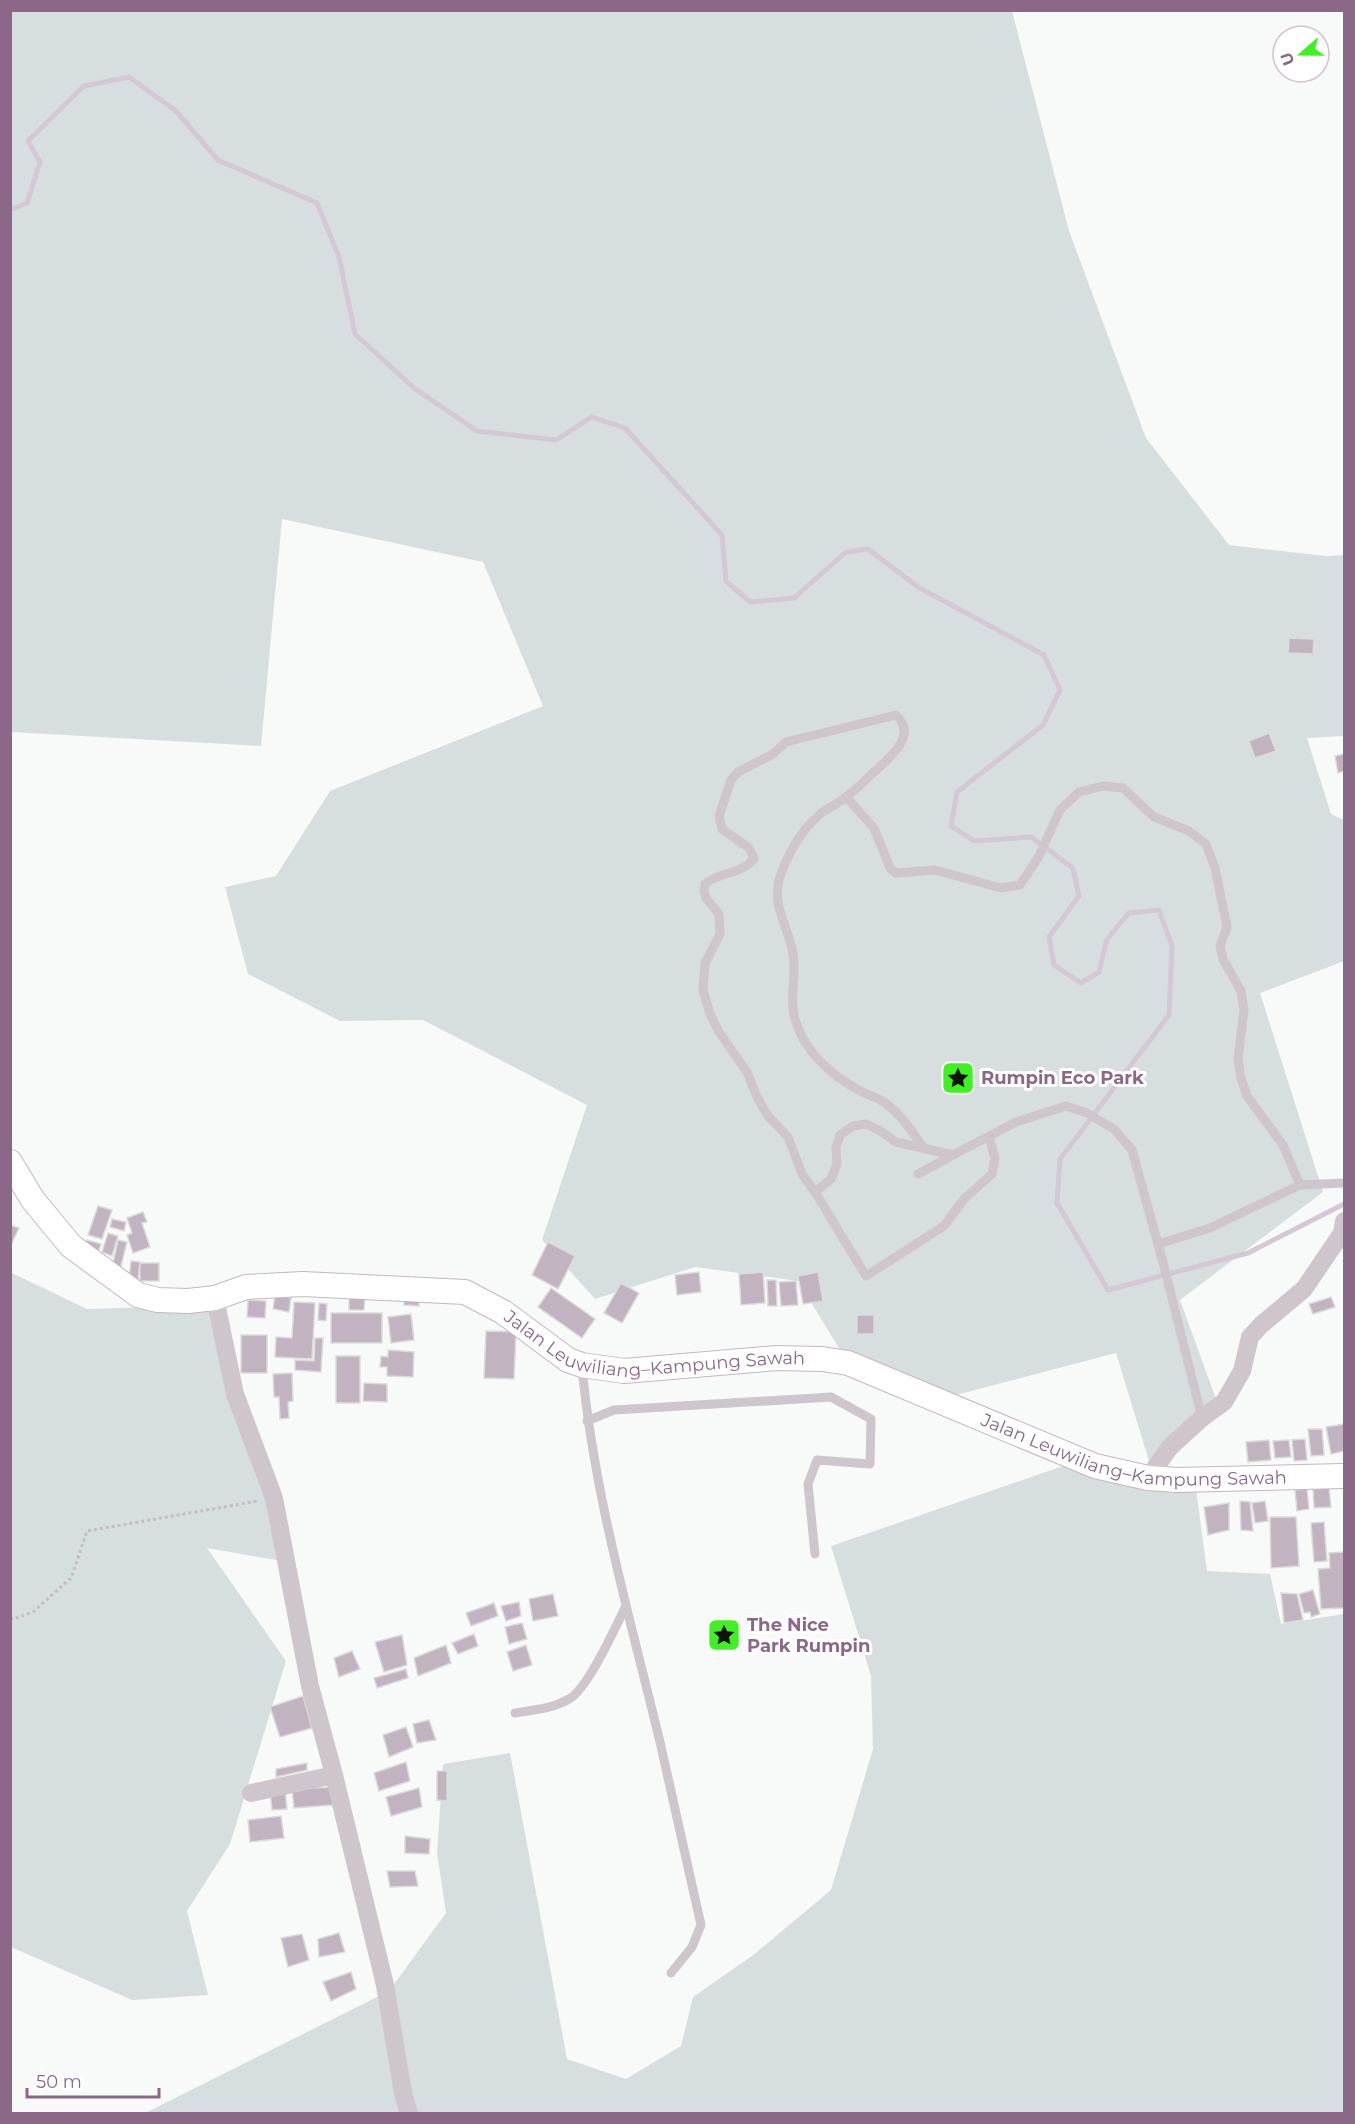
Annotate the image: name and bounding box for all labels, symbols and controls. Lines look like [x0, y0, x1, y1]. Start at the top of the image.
north arrow [1271, 24, 1331, 84]
text: U [1276, 50, 1298, 68]
place icon: Rumpin Eco Park [940, 1060, 976, 1096]
place label: Rumpin Eco Park [981, 1067, 1144, 1089]
street label: Jalan Leuwiliang–Kampung Sawah [499, 1305, 805, 1383]
street label: Jalan Leuwiliang–Kampung Sawah [977, 1408, 1287, 1491]
place label: The Nice Park Rumpin [747, 1614, 870, 1657]
place icon: The Nice Park Rumpin [706, 1617, 742, 1653]
scale bar [27, 2061, 159, 2099]
text: 50 m [36, 2071, 82, 2093]

